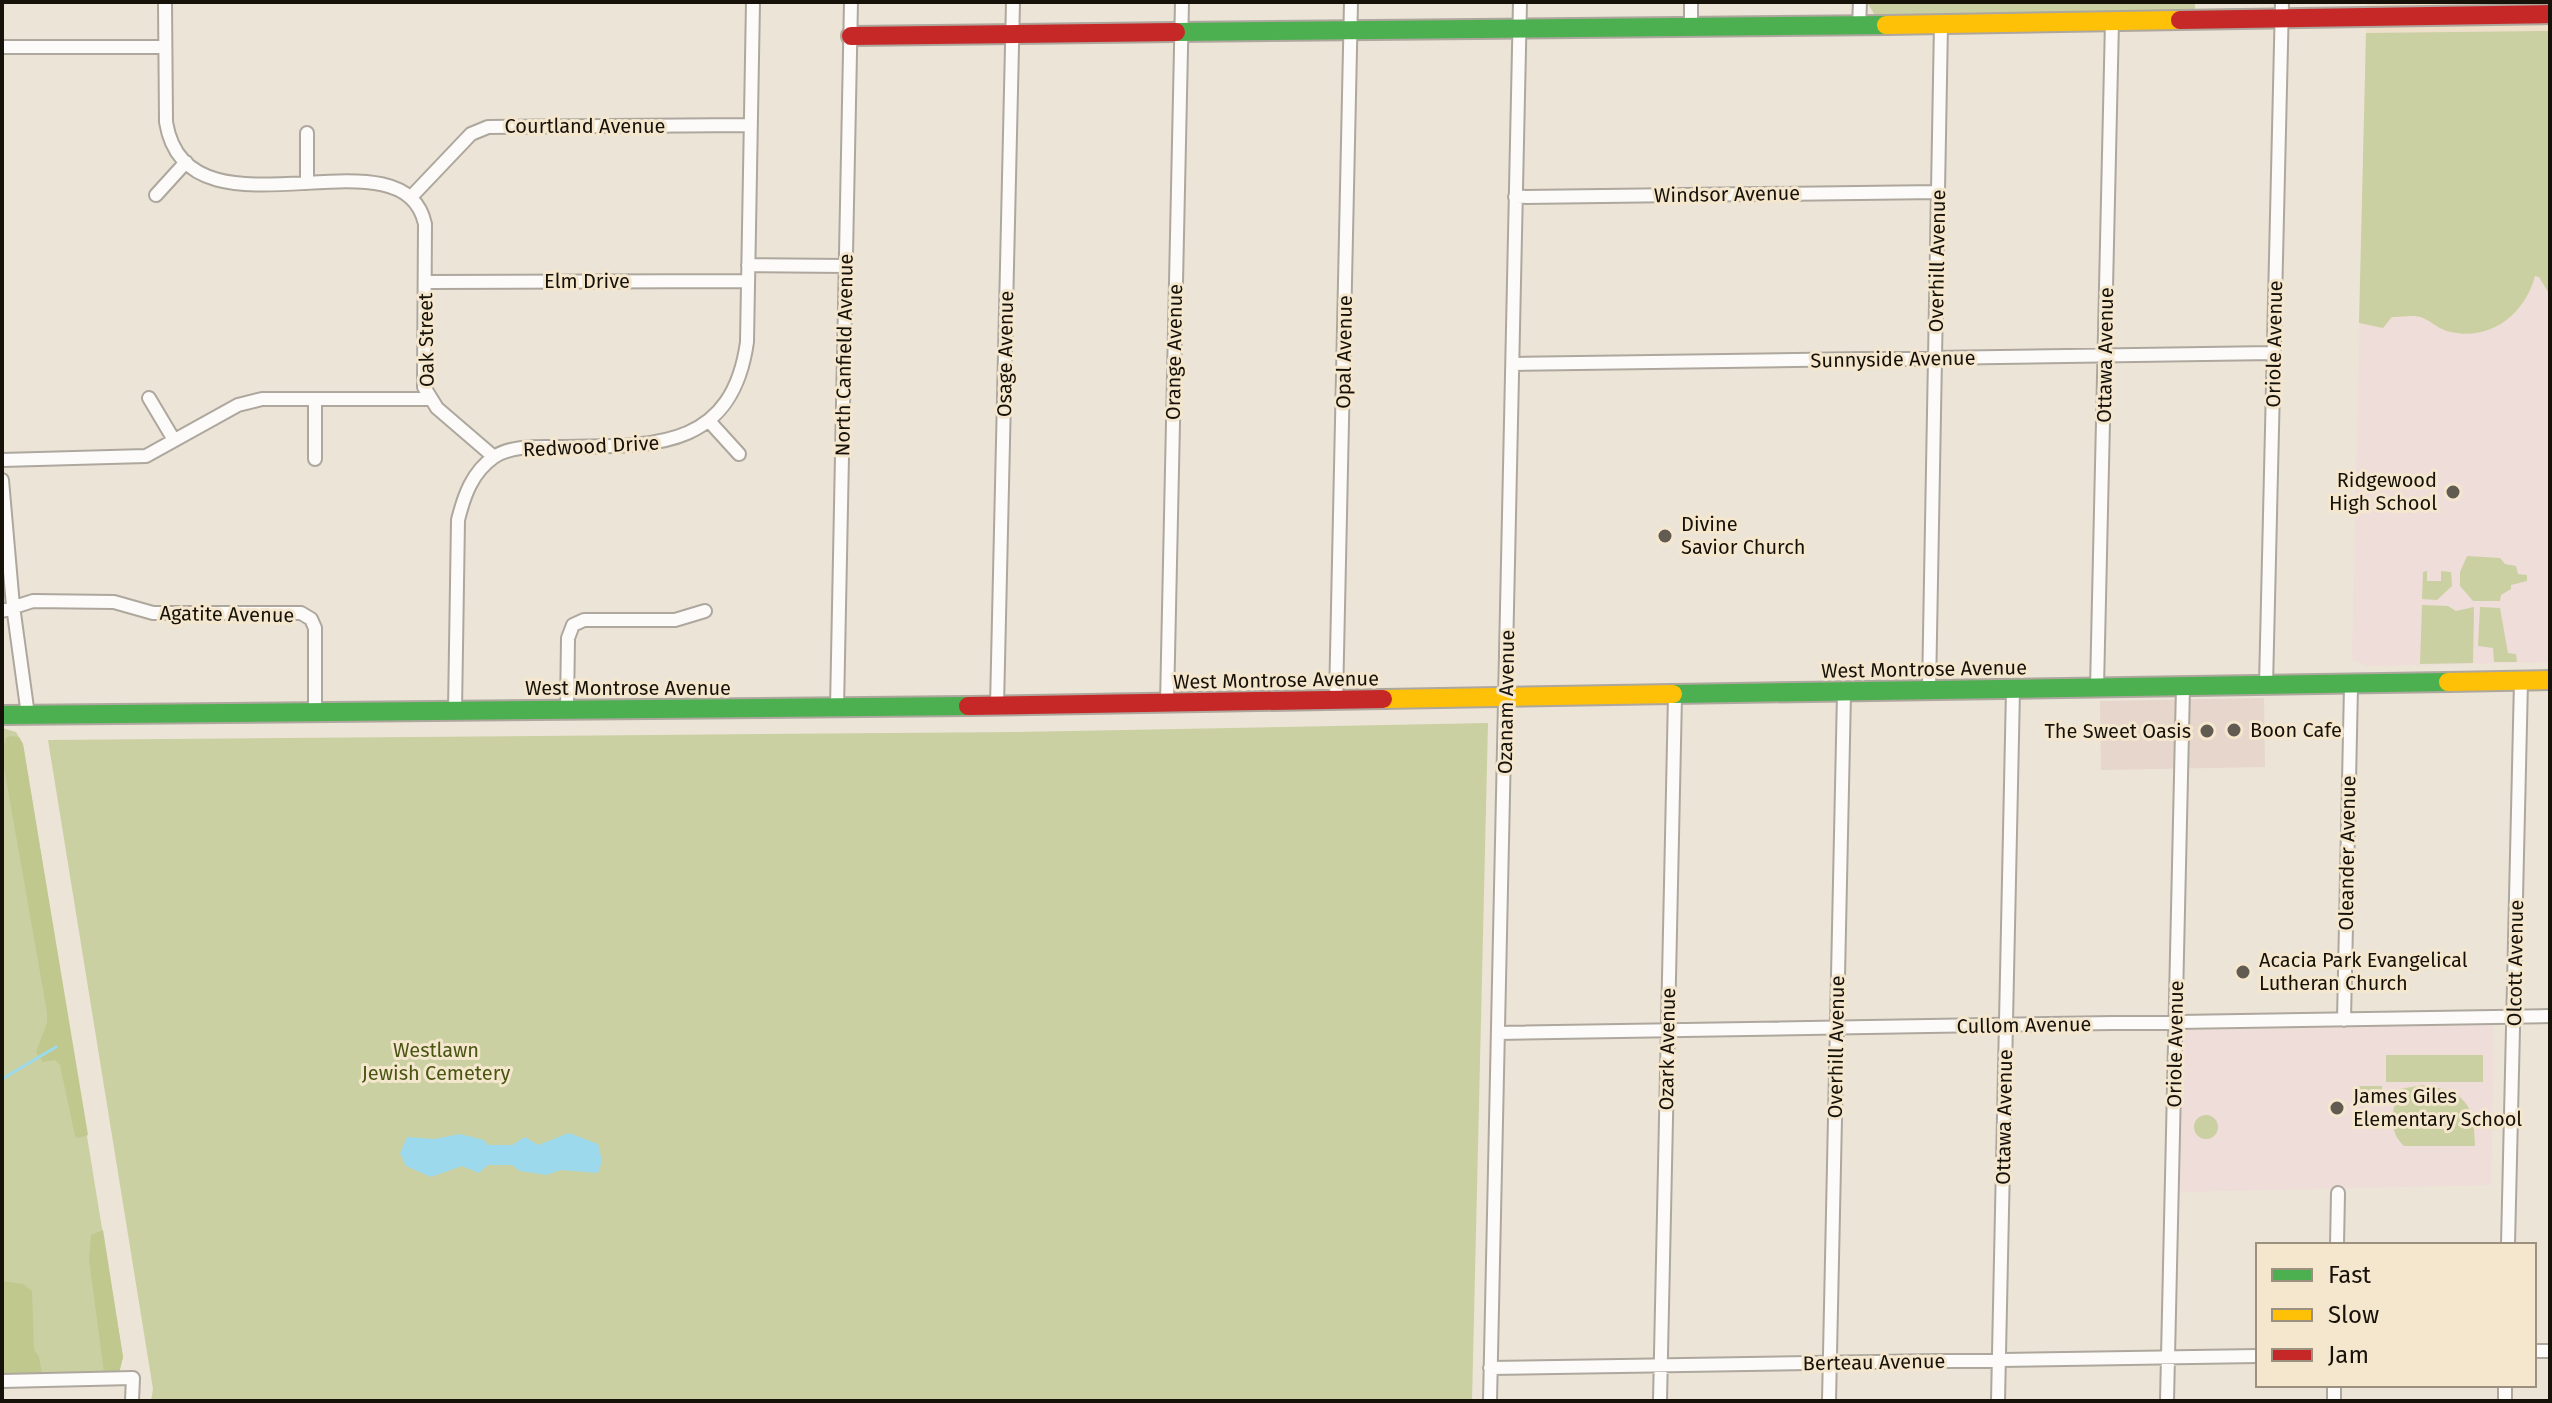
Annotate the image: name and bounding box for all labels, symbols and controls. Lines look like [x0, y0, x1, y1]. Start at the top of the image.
street label: Courtland Avenue [505, 114, 665, 138]
street label: Windsor Avenue [1654, 181, 1800, 207]
street label: Overhill Avenue [1924, 189, 1950, 333]
street label: North Canfield Avenue [830, 253, 858, 457]
street label: Elm Drive [544, 269, 630, 293]
street label: Oriole Avenue [2261, 280, 2287, 408]
street label: Orange Avenue [1161, 284, 1187, 420]
street label: Ottawa Avenue [2092, 287, 2118, 423]
street label: Osage Avenue [992, 291, 1018, 417]
street label: Oak Street [413, 292, 439, 387]
street label: Opal Avenue [1331, 295, 1357, 409]
street label: Sunnyside Avenue [1810, 346, 1976, 372]
street label: Redwood Drive [522, 430, 660, 462]
place label: Ridgewood High School [2329, 468, 2437, 515]
marker: Ridgewood High School [2444, 483, 2462, 501]
place label: Divine Savior Church [1681, 512, 1805, 559]
marker: Divine Savior Church [1656, 527, 1674, 545]
street label: Agatite Avenue [159, 601, 295, 627]
street label: Ozanam Avenue [1493, 630, 1519, 774]
street label: West Montrose Avenue [1821, 655, 2027, 683]
street label: West Montrose Avenue [1173, 666, 1379, 694]
street label: West Montrose Avenue [525, 676, 731, 700]
place label: Boon Cafe [2250, 718, 2342, 742]
place label: The Sweet Oasis [2045, 719, 2191, 743]
marker: Boon Cafe [2225, 721, 2243, 739]
marker: The Sweet Oasis [2198, 722, 2216, 740]
street label: Oleander Avenue [2334, 775, 2360, 931]
street label: Olcott Avenue [2502, 900, 2528, 1026]
place label: Acacia Park Evangelical Lutheran Church [2259, 948, 2468, 995]
marker: Acacia Park Evangelical Lutheran Church [2234, 963, 2252, 981]
street label: Overhill Avenue [1823, 975, 1849, 1119]
street label: Oriole Avenue [2162, 980, 2188, 1108]
street label: Ozark Avenue [1654, 987, 1680, 1111]
street label: Cullom Avenue [1956, 1012, 2092, 1038]
park label: Westlawn Jewish Cemetery [362, 1038, 510, 1085]
street label: Ottawa Avenue [1991, 1049, 2017, 1185]
place label: James Giles Elementary School [2353, 1084, 2522, 1131]
marker: James Giles Elementary School [2328, 1099, 2346, 1117]
legend [2256, 1243, 2536, 1387]
text: Fast [2328, 1261, 2371, 1289]
text: Slow [2328, 1301, 2379, 1329]
text: Jam [2328, 1341, 2369, 1369]
street label: Berteau Avenue [1802, 1349, 1946, 1375]

